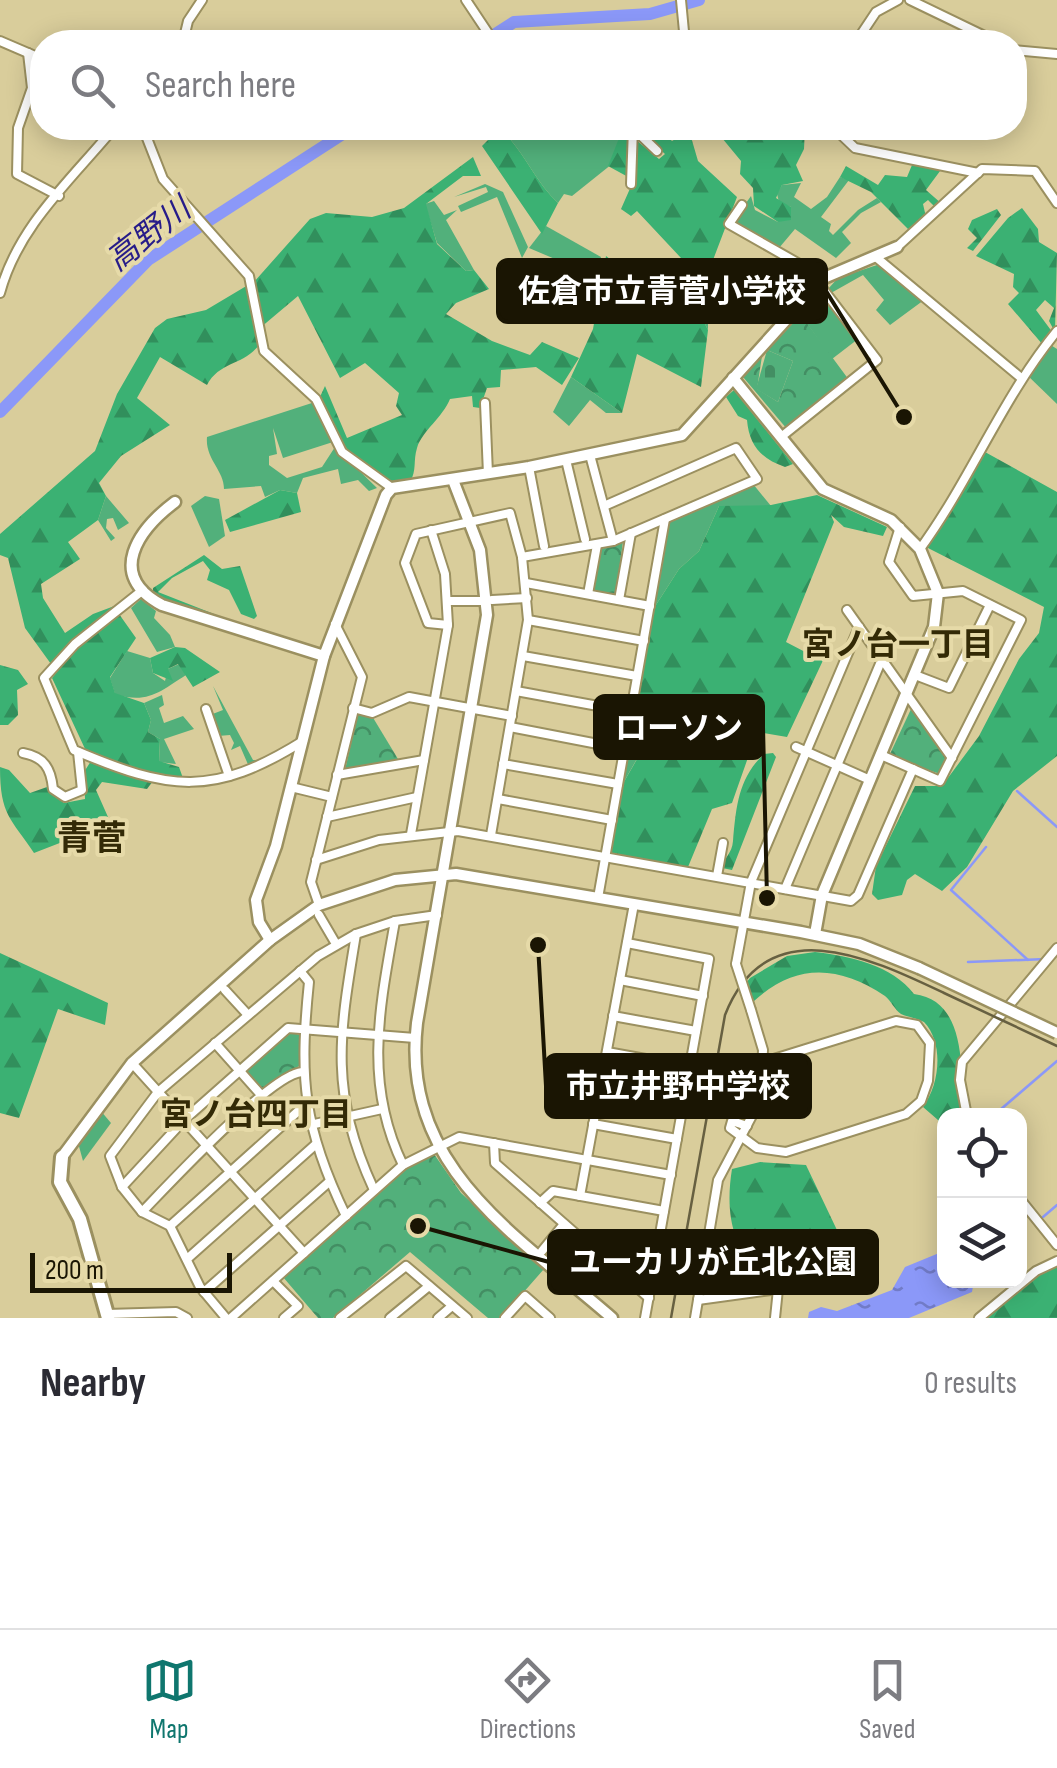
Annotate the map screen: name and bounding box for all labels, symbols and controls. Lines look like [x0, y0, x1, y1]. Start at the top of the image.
search box [30, 30, 1027, 140]
icon: search [65, 58, 120, 113]
text: Search here [145, 63, 296, 108]
water label: 高野川 [99, 188, 201, 280]
callout: 佐倉市立青菅小学校 [498, 260, 826, 322]
text: 佐倉市立青菅小学校 [518, 273, 806, 312]
district label: 宮ノ台一丁目 [802, 626, 994, 665]
callout: ローソン [595, 696, 763, 758]
text: ローソン [615, 710, 743, 749]
district label: 青菅 [57, 818, 127, 861]
callout: 市立井野中学校 [546, 1055, 810, 1117]
text: 市立井野中学校 [566, 1068, 790, 1107]
district label: 宮ノ台四丁目 [160, 1096, 352, 1135]
map controls [937, 1108, 1027, 1288]
button: locate [937, 1108, 1027, 1198]
button: layers [937, 1198, 1027, 1288]
callout: ユーカリが丘北公園 [549, 1231, 877, 1293]
text: ユーカリが丘北公園 [569, 1244, 857, 1283]
scale bar [30, 1248, 232, 1292]
text: 200 m [45, 1254, 104, 1287]
text: Nearby [40, 1358, 146, 1409]
text: 0 results [924, 1364, 1017, 1403]
tab: Map [142, 1653, 197, 1746]
tab: Directions [480, 1653, 576, 1746]
tab: Saved [859, 1653, 915, 1746]

